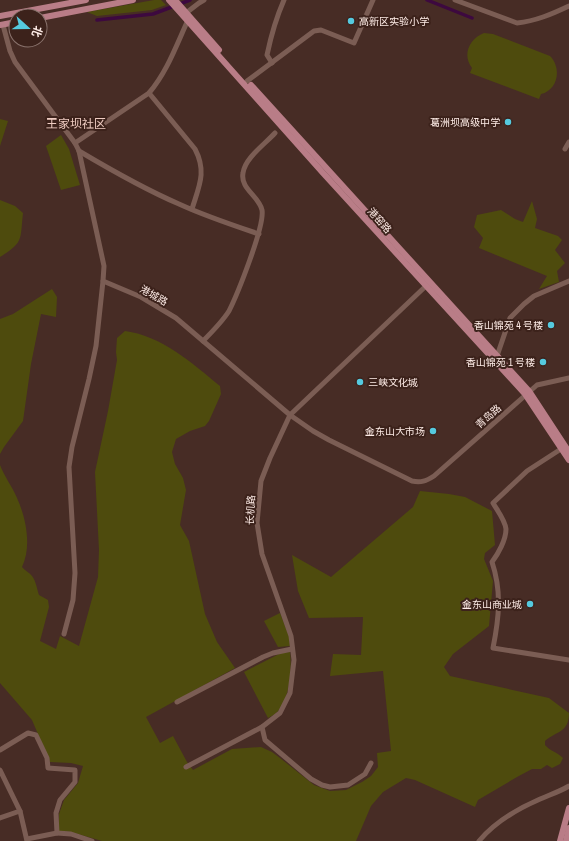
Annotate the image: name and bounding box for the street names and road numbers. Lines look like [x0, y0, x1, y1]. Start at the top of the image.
street label: 港窑路 [365, 205, 394, 236]
street label: 港城路 [137, 282, 170, 308]
street label: 青岛路 [473, 402, 504, 431]
street label: 长机路 [243, 495, 258, 525]

